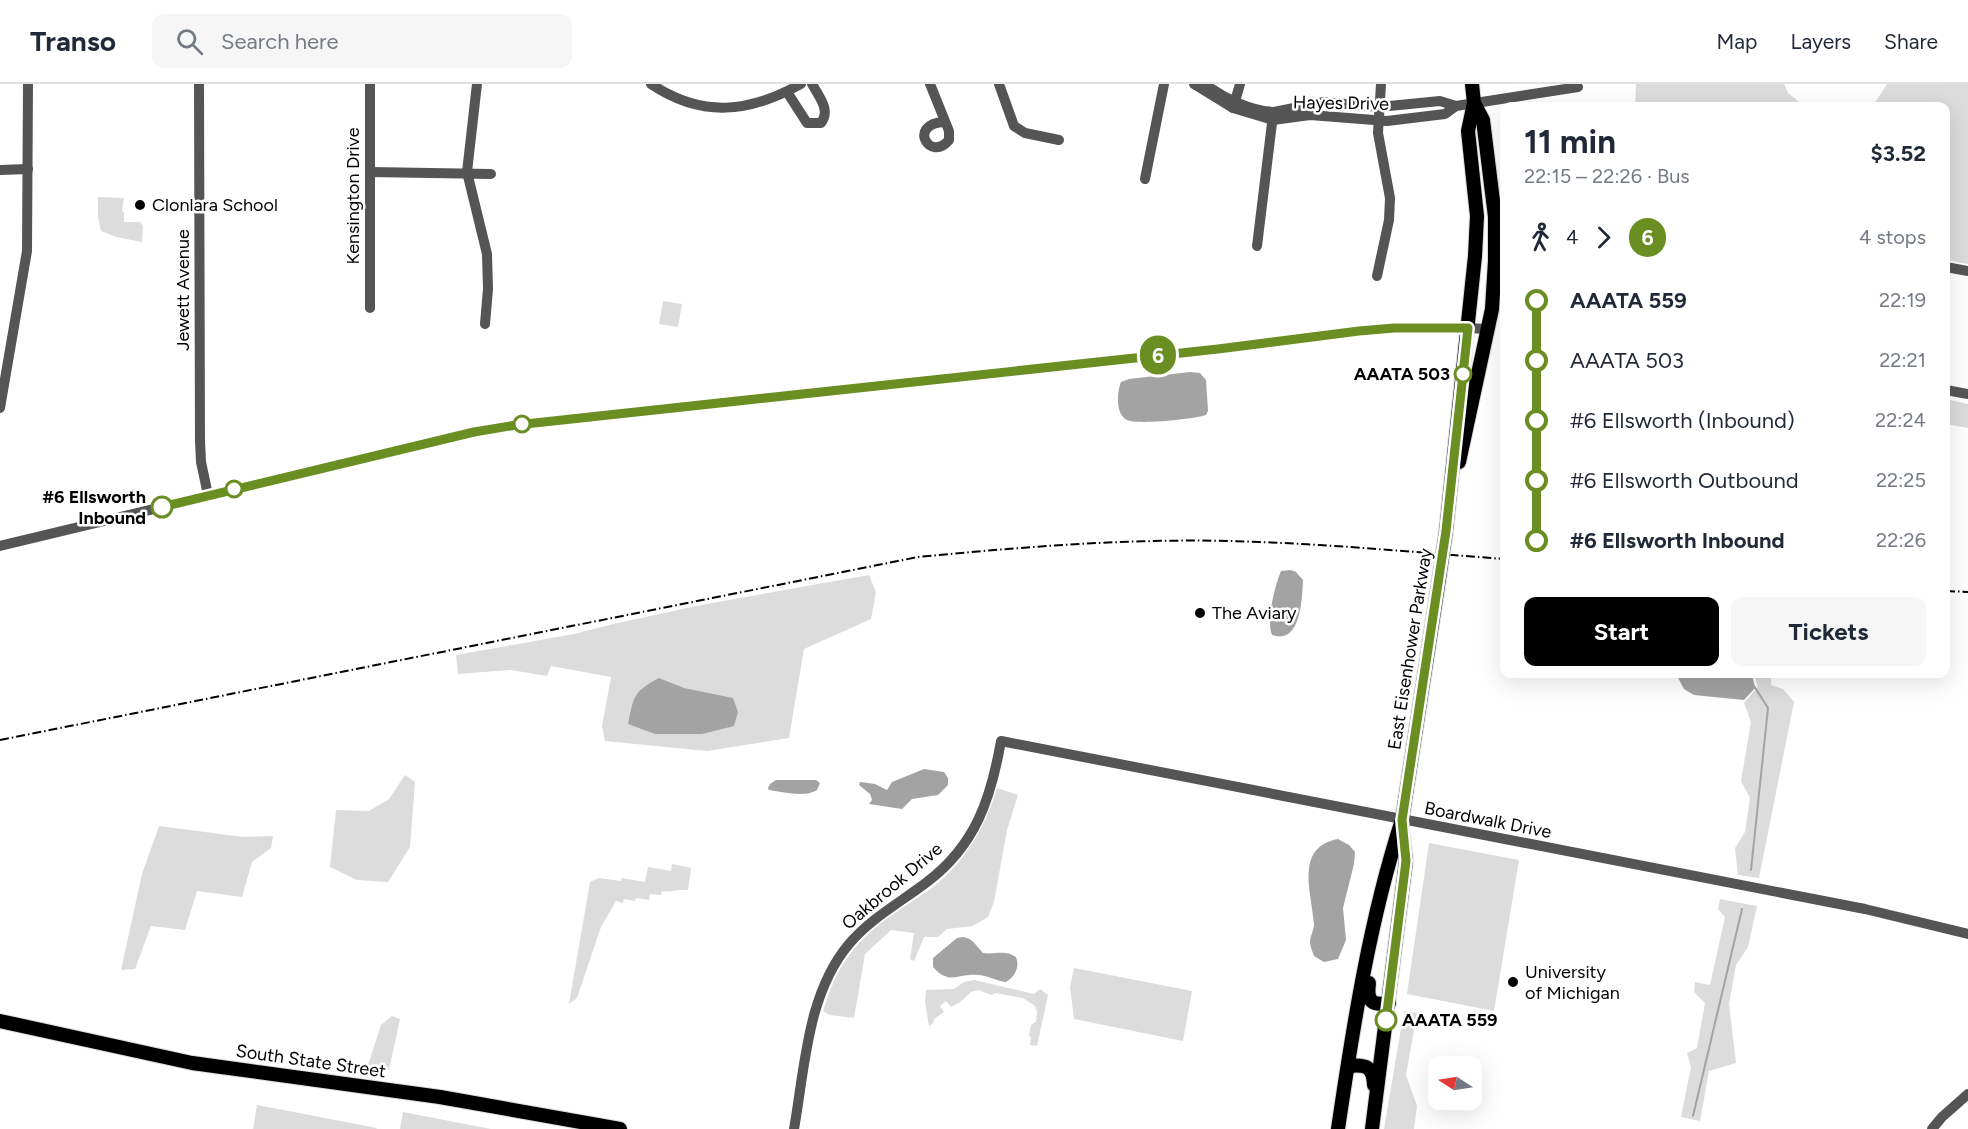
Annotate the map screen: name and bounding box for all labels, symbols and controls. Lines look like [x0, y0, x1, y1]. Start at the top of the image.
search box [152, 14, 572, 68]
text: Transo [30, 24, 116, 58]
icon: search [173, 25, 206, 58]
text: Search here [221, 28, 339, 55]
text: Map [1717, 29, 1757, 54]
text: Layers [1790, 29, 1851, 54]
text: Share [1884, 29, 1938, 54]
street label: Hayes Drive [1293, 91, 1389, 115]
text: 11 min [1524, 122, 1616, 161]
street label: Kensington Drive [342, 127, 364, 265]
text: $3.52 [1871, 140, 1926, 167]
text: 22:15 – 22:26 · Bus [1524, 164, 1690, 188]
place label: Clonlara School [152, 194, 278, 216]
marker: Clonlara School [133, 198, 147, 212]
icon: walk [1524, 221, 1557, 254]
icon: forward [1587, 221, 1620, 254]
text: 4 [1566, 225, 1578, 249]
text: 6 [1641, 225, 1654, 250]
text: 4 stops [1859, 225, 1926, 249]
street label: Jewett Avenue [172, 229, 194, 351]
text: AAATA 559 [1570, 287, 1687, 314]
text: 22:19 [1879, 288, 1926, 312]
line badge: 6 [1138, 336, 1178, 374]
text: 6 [1152, 343, 1164, 368]
text: AAATA 503 [1570, 347, 1684, 374]
text: 22:21 [1879, 348, 1926, 372]
place label: AAATA 503 [1354, 363, 1450, 385]
marker: AAATA 503 [1454, 365, 1472, 383]
text: #6 Ellsworth (Inbound) [1570, 407, 1795, 434]
text: 22:24 [1875, 408, 1926, 432]
unlabelled marker [513, 415, 531, 433]
text: #6 Ellsworth Outbound [1570, 467, 1799, 494]
text: 22:25 [1876, 468, 1926, 492]
unlabelled marker [225, 480, 243, 498]
place label: #6 Ellsworth Inbound [43, 486, 146, 529]
marker: #6 Ellsworth Inbound [151, 496, 173, 518]
text: #6 Ellsworth Inbound [1570, 527, 1785, 554]
text: 22:26 [1876, 528, 1926, 552]
street label: East Eisenhower Parkway [1383, 546, 1437, 751]
button: Start [1524, 597, 1719, 666]
button: Tickets [1731, 597, 1926, 666]
place label: The Aviary [1212, 602, 1297, 624]
marker: The Aviary [1193, 606, 1207, 620]
street label: Boardwalk Drive [1423, 797, 1554, 843]
street label: Oakbrook Drive [837, 838, 947, 934]
place label: University of Michigan [1525, 961, 1620, 1004]
marker: University of Michigan [1506, 975, 1520, 989]
marker: AAATA 559 [1375, 1009, 1397, 1031]
place label: AAATA 559 [1402, 1009, 1498, 1031]
street label: South State Street [235, 1040, 388, 1082]
north arrow [1428, 1056, 1482, 1110]
map controls [1428, 1056, 1482, 1110]

